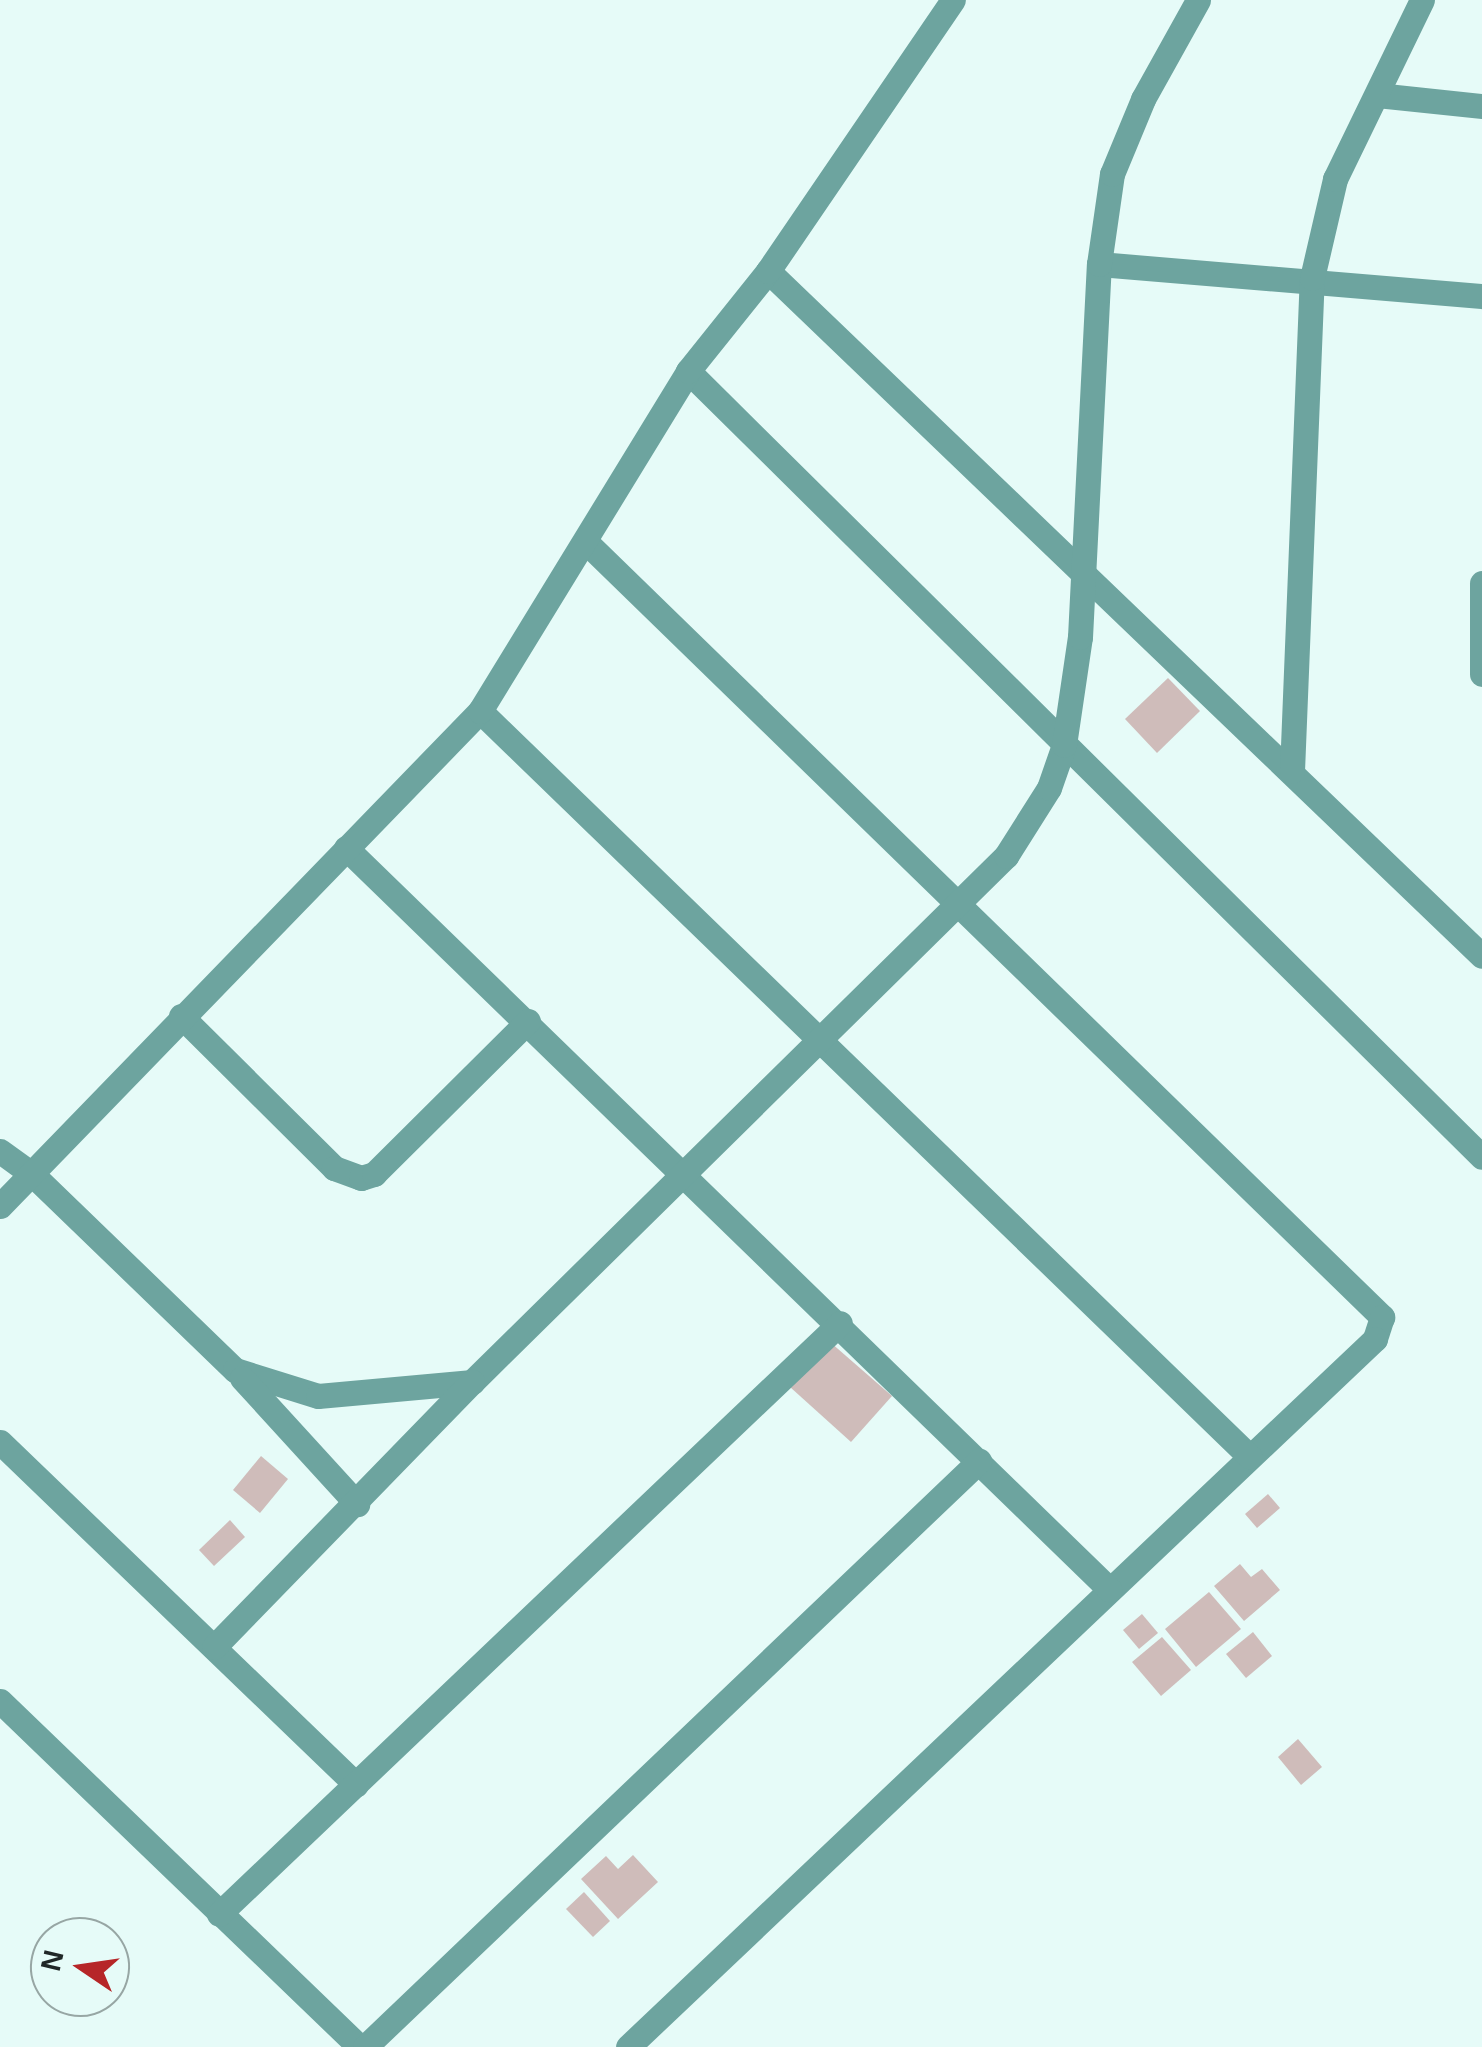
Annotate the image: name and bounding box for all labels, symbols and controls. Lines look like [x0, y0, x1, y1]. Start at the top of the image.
north arrow [30, 1917, 130, 2017]
text: N [35, 1947, 70, 1974]

